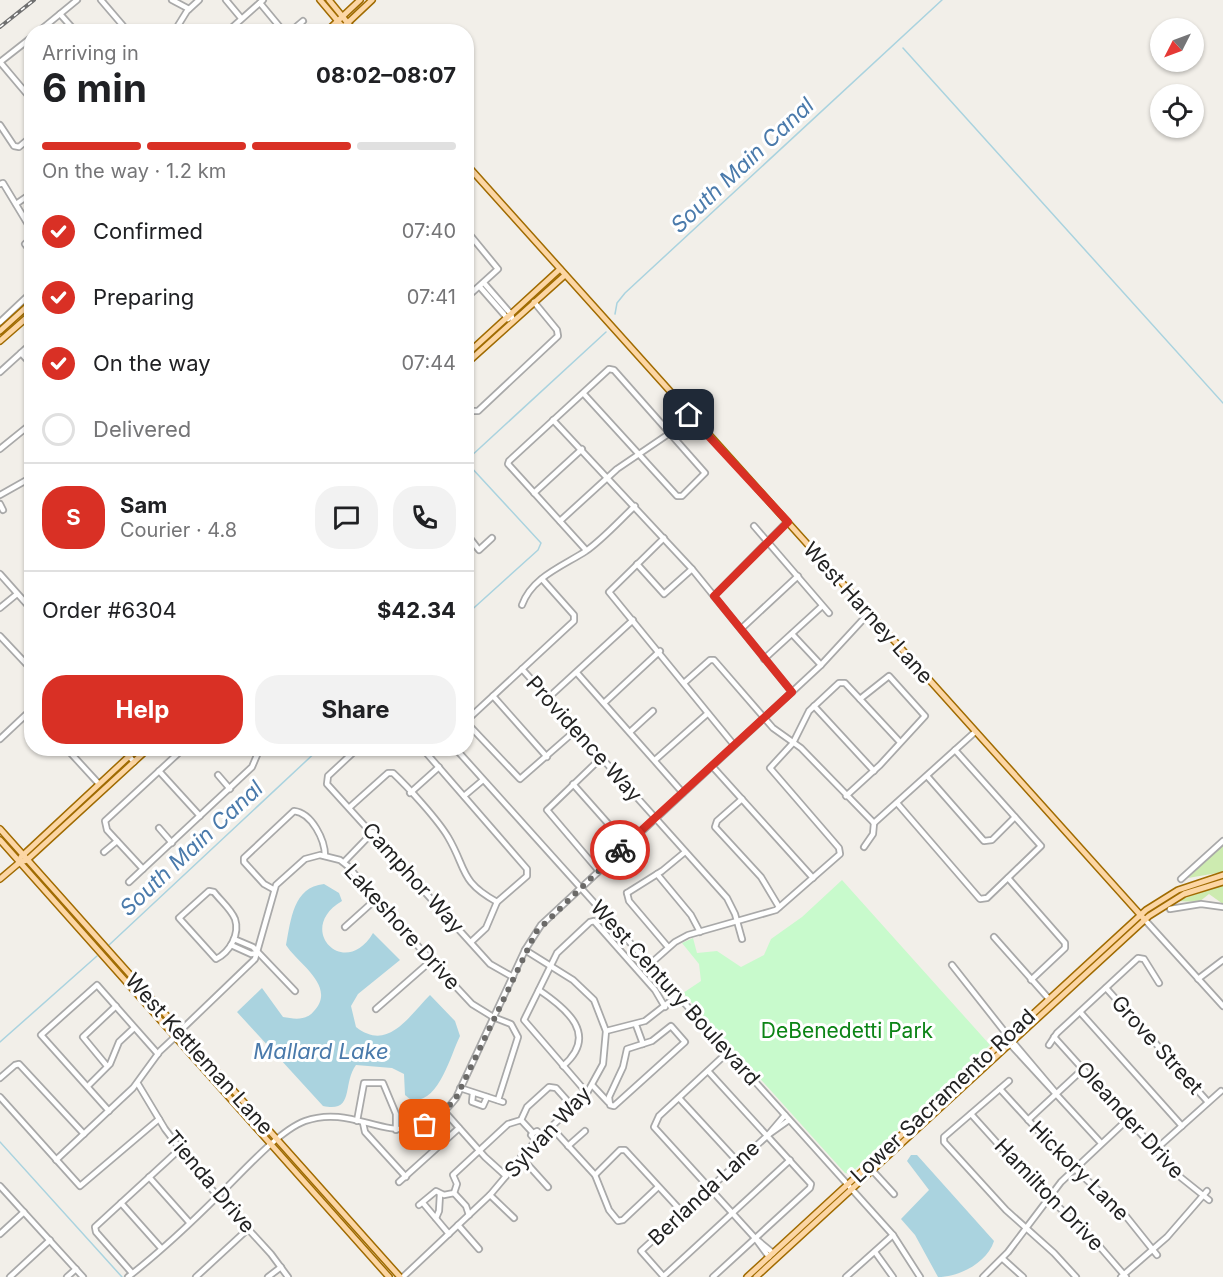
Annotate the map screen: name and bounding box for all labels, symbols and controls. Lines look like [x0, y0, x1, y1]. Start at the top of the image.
north arrow [1150, 18, 1204, 72]
map controls [1150, 18, 1204, 138]
text: Arriving in [42, 41, 139, 65]
text: 08:02–08:07 [316, 62, 456, 88]
text: 6 min [42, 64, 147, 111]
button: locate [1150, 84, 1204, 138]
water label: South Main Canal [665, 92, 819, 238]
text: On the way · 1.2 km [42, 159, 226, 183]
icon: check [42, 215, 75, 248]
text: Confirmed [93, 218, 203, 244]
text: 07:40 [402, 219, 456, 243]
icon: check [42, 281, 75, 314]
text: Preparing [93, 284, 194, 310]
text: 07:41 [407, 285, 456, 309]
icon: check [42, 347, 75, 380]
text: On the way [93, 350, 211, 376]
text: 07:44 [402, 351, 456, 375]
pin [663, 389, 714, 440]
icon: home [672, 398, 705, 431]
text: Delivered [93, 416, 191, 442]
button: chat [315, 486, 378, 549]
button: phone [393, 486, 456, 549]
text: Sam [120, 492, 167, 518]
text: S [66, 504, 81, 530]
text: Courier · 4.8 [120, 518, 237, 542]
street label: West Harney Lane [798, 537, 938, 689]
text: Order #6304 [42, 597, 177, 623]
text: $42.34 [377, 597, 456, 623]
street label: Providence Way [521, 671, 648, 807]
button: Help [42, 675, 243, 744]
button: Share [255, 675, 456, 744]
water label: South Main Canal [114, 775, 268, 921]
street label: Camphor Way [357, 817, 470, 938]
courier [590, 820, 650, 880]
icon: bike [604, 834, 637, 867]
street label: Lakeshore Drive [339, 859, 465, 995]
street label: West Century Boulevard [586, 895, 765, 1090]
street label: West Kettleman Lane [120, 968, 278, 1140]
street label: Grove Street [1107, 990, 1208, 1099]
street label: Lower Sacramento Road [845, 1004, 1040, 1188]
park label: DeBenedetti Park [761, 1018, 934, 1043]
water label: Mallard Lake [253, 1038, 389, 1064]
street label: Oleander Drive [1071, 1056, 1189, 1183]
street label: Sylvan Way [499, 1081, 596, 1182]
pin [399, 1099, 450, 1150]
icon: bag [408, 1108, 441, 1141]
street label: Hickory Lane [1024, 1116, 1134, 1226]
street label: Tienda Drive [160, 1125, 260, 1238]
street label: Hamilton Drive [990, 1133, 1109, 1256]
street label: Berlanda Lane [643, 1135, 764, 1250]

